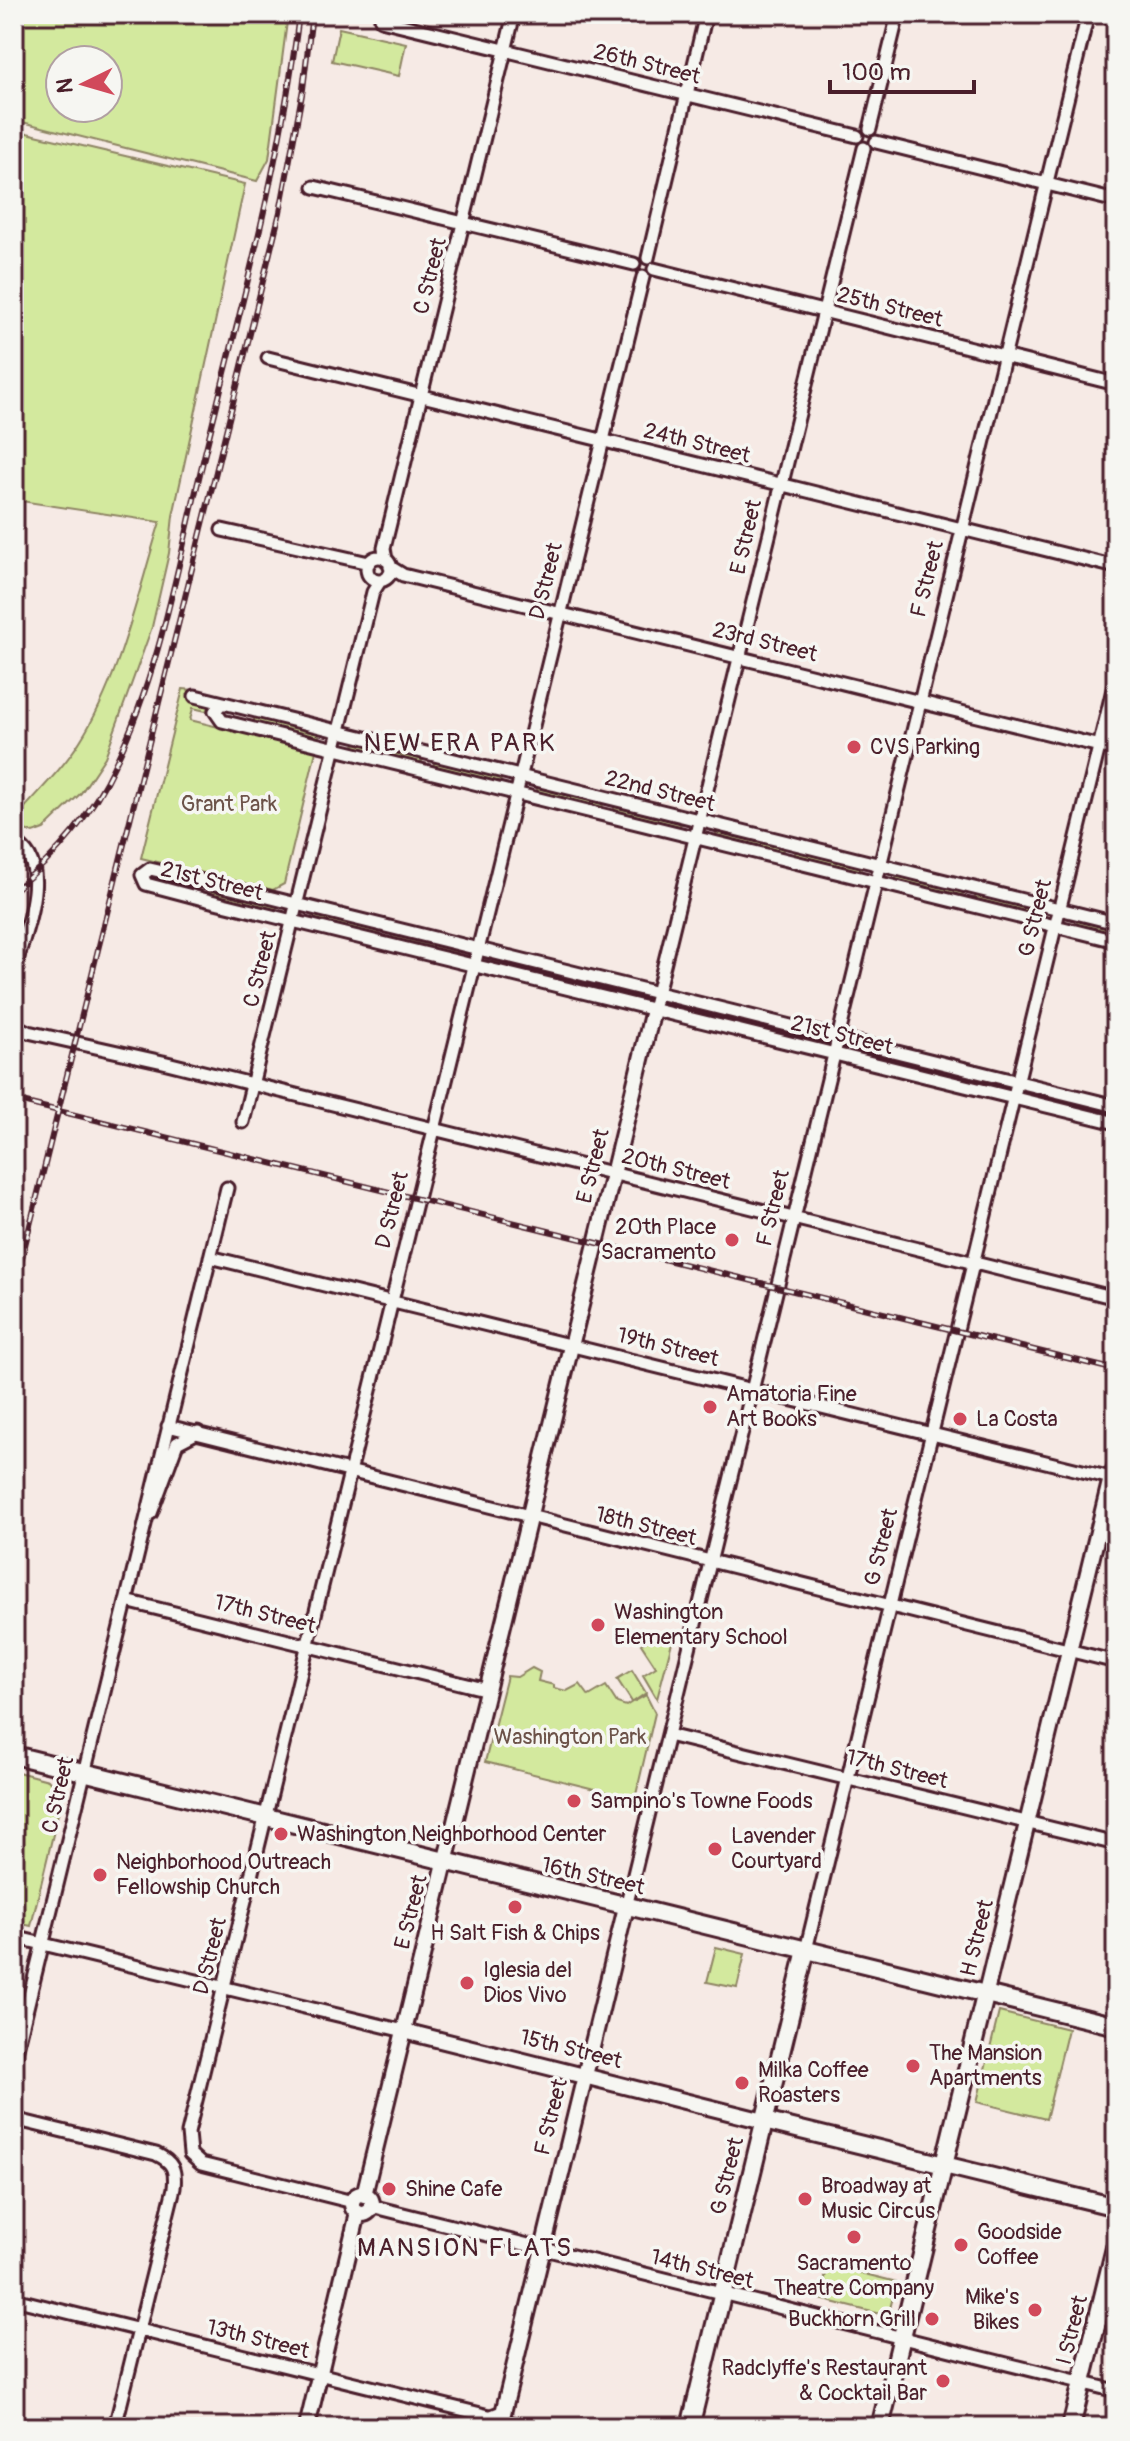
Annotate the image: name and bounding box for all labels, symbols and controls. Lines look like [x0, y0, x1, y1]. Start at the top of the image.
street label: 26th Street [591, 37, 703, 91]
north arrow [44, 44, 124, 124]
scale bar [830, 44, 974, 94]
text: 100 m [842, 58, 911, 87]
text: N [50, 77, 80, 94]
street label: C Street [407, 235, 453, 317]
street label: 25th Street [834, 280, 946, 334]
street label: 24th Street [641, 416, 753, 470]
street label: E Street [724, 497, 768, 577]
street label: F Street [904, 538, 950, 620]
street label: D Street [523, 540, 569, 622]
street label: 23rd Street [710, 616, 820, 669]
district label: NEW ERA PARK [363, 727, 557, 759]
place label: CVS Parking [870, 733, 980, 761]
marker: CVS Parking [845, 738, 863, 756]
street label: 22nd Street [602, 764, 718, 818]
park label: Grant Park [181, 790, 277, 818]
street label: 21st Street [158, 855, 266, 907]
street label: G Street [1012, 876, 1058, 960]
street label: C Street [237, 928, 283, 1010]
street label: 21st Street [788, 1009, 896, 1061]
street label: E Street [570, 1126, 616, 1206]
street label: 20th Street [619, 1142, 733, 1196]
street label: F Street [750, 1167, 796, 1249]
street label: D Street [369, 1169, 415, 1251]
place label: 20th Place Sacramento [601, 1213, 716, 1266]
marker: 20th Place Sacramento [723, 1231, 741, 1249]
street label: 19th Street [614, 1321, 722, 1373]
place label: Amatoria Fine Art Books [726, 1380, 857, 1433]
marker: Amatoria Fine Art Books [701, 1398, 719, 1416]
place label: La Costa [976, 1405, 1058, 1433]
marker: La Costa [951, 1410, 969, 1428]
street label: 18th Street [592, 1500, 700, 1552]
street label: G Street [858, 1505, 904, 1589]
street label: 17th Street [211, 1588, 319, 1640]
place label: Washington Elementary School [614, 1598, 788, 1651]
marker: Washington Elementary School [589, 1616, 607, 1634]
park label: Washington Park [494, 1723, 646, 1751]
street label: 17th Street [843, 1743, 951, 1795]
street label: C Street [36, 1754, 80, 1836]
place label: Sampino's Towne Foods [590, 1787, 813, 1815]
marker: Sampino's Towne Foods [565, 1792, 583, 1810]
place label: Washington Neighborhood Center [297, 1820, 606, 1848]
place label: Lavender Courtyard [731, 1822, 822, 1875]
marker: Washington Neighborhood Center [272, 1825, 290, 1843]
marker: Lavender Courtyard [706, 1840, 724, 1858]
place label: Neighborhood Outreach Fellowship Church [116, 1848, 331, 1901]
street label: 16th Street [539, 1851, 647, 1901]
marker: Neighborhood Outreach Fellowship Church [91, 1866, 109, 1884]
street label: E Street [388, 1872, 434, 1952]
street label: H Street [954, 1896, 1000, 1979]
marker: H Salt Fish & Chips [506, 1898, 524, 1916]
street label: D Street [187, 1915, 233, 1997]
place label: H Salt Fish & Chips [430, 1919, 600, 1947]
place label: Iglesia del Dios Vivo [483, 1956, 572, 2009]
marker: Iglesia del Dios Vivo [458, 1974, 476, 1992]
street label: 15th Street [517, 2023, 625, 2075]
place label: The Mansion Apartments [929, 2039, 1042, 2092]
place label: Milka Coffee Roasters [758, 2056, 869, 2109]
marker: The Mansion Apartments [904, 2057, 922, 2075]
marker: Milka Coffee Roasters [733, 2074, 751, 2092]
street label: F Street [528, 2076, 574, 2158]
street label: G Street [704, 2134, 750, 2218]
place label: Broadway at Music Circus [821, 2172, 935, 2225]
place label: Shine Cafe [405, 2175, 503, 2203]
marker: Shine Cafe [380, 2180, 398, 2198]
marker: Broadway at Music Circus [796, 2190, 814, 2208]
place label: Goodside Coffee [977, 2218, 1062, 2271]
marker: Sacramento Theatre Company [845, 2228, 863, 2246]
district label: MANSION FLATS [357, 2232, 573, 2264]
marker: Goodside Coffee [952, 2236, 970, 2254]
street label: 14th Street [648, 2243, 756, 2295]
place label: Sacramento Theatre Company [774, 2249, 934, 2302]
place label: Mike's Bikes [965, 2283, 1019, 2336]
street label: I Street [1050, 2292, 1094, 2368]
marker: Mike's Bikes [1026, 2301, 1044, 2319]
place label: Buckhorn Grill [788, 2305, 916, 2333]
marker: Buckhorn Grill [923, 2310, 941, 2328]
street label: 13th Street [204, 2313, 312, 2365]
place label: Radclyffe's Restaurant & Cocktail Bar [722, 2354, 927, 2407]
marker: Radclyffe's Restaurant & Cocktail Bar [934, 2372, 952, 2390]

